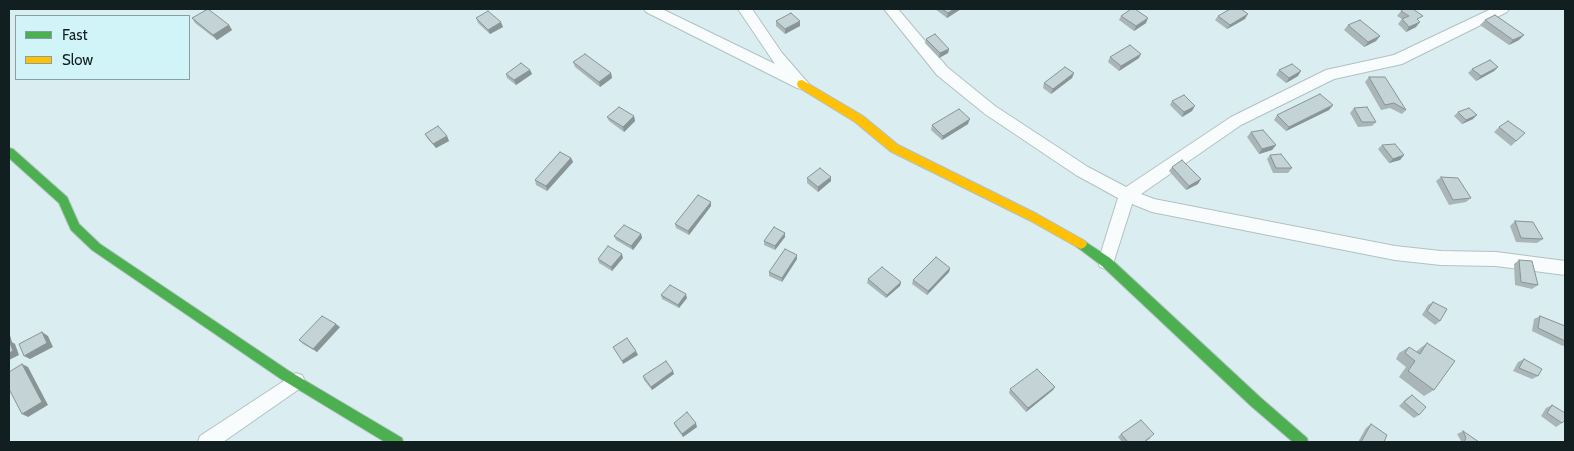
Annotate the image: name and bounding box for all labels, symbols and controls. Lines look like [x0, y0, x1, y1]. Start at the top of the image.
legend [15, 15, 190, 80]
text: Fast [62, 26, 87, 44]
text: Slow [62, 51, 93, 69]

